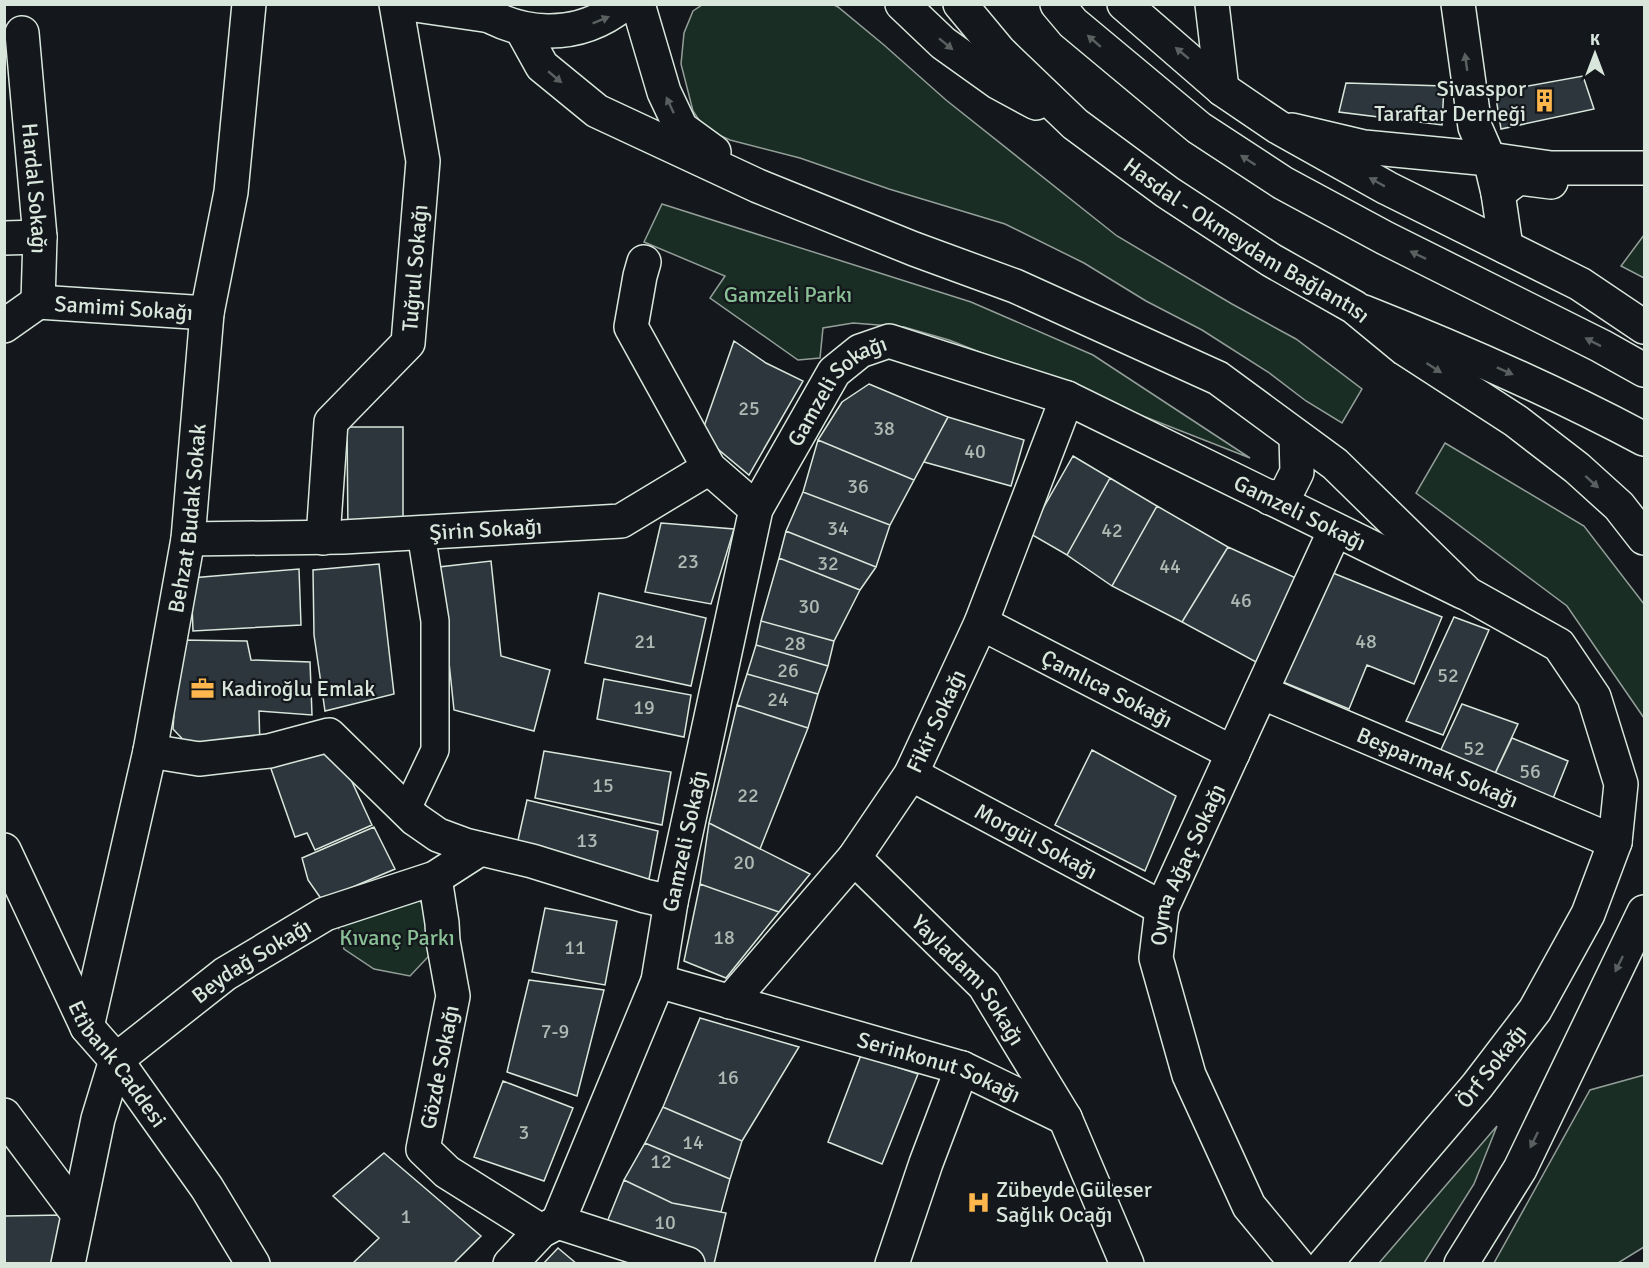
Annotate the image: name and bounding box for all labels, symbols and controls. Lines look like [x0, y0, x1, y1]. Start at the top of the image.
one-way arrow [592, 14, 610, 24]
north arrow [1565, 24, 1625, 84]
text: K [1590, 30, 1600, 50]
one-way arrow [1087, 35, 1102, 48]
one-way arrow [938, 37, 954, 50]
one-way arrow [1175, 47, 1190, 60]
one-way arrow [1461, 53, 1471, 72]
one-way arrow [547, 70, 562, 83]
place label: Sivasspor Taraftar Derneği [1374, 75, 1526, 127]
building icon: Sivasspor Taraftar Derneği [1531, 88, 1557, 114]
one-way arrow [666, 97, 675, 114]
street label: Hardal Sokağı [16, 122, 53, 254]
street label: Hasdal - Okmeydanı Bağlantısı [1118, 152, 1375, 329]
one-way arrow [1240, 155, 1256, 166]
one-way arrow [1368, 177, 1385, 187]
street label: Tuğrul Sokağı [396, 203, 433, 333]
one-way arrow [1410, 250, 1427, 259]
park label: Gamzeli Parkı [724, 281, 852, 308]
street label: Samimi Sokağı [54, 290, 194, 326]
street label: Gamzeli Sokağı [782, 330, 890, 451]
one-way arrow [1584, 337, 1601, 347]
one-way arrow [1426, 362, 1442, 373]
one-way arrow [1496, 366, 1514, 376]
house number: 25 [738, 396, 760, 421]
house number: 38 [873, 416, 895, 441]
street label: Behzat Budak Sokak [162, 422, 212, 615]
house number: 40 [964, 439, 986, 464]
street label: Gamzeli Sokağı [1229, 469, 1371, 557]
house number: 36 [847, 474, 869, 499]
one-way arrow [1584, 475, 1599, 488]
street label: Şirin Sokağı [429, 513, 543, 546]
house number: 34 [827, 516, 849, 541]
house number: 42 [1101, 518, 1123, 543]
house number: 23 [677, 549, 699, 574]
house number: 32 [817, 551, 839, 576]
house number: 44 [1159, 554, 1181, 579]
house number: 46 [1230, 588, 1252, 613]
house number: 30 [798, 594, 820, 619]
house number: 21 [634, 629, 656, 654]
house number: 48 [1355, 629, 1377, 654]
house number: 28 [784, 631, 806, 656]
street label: Çamlıca Sokağı [1037, 644, 1177, 734]
house number: 26 [777, 658, 799, 683]
house number: 52 [1437, 663, 1459, 688]
street label: Fikir Sokağı [901, 665, 972, 777]
office icon: Kadiroğlu Emlak [190, 675, 216, 701]
place label: Kadiroğlu Emlak [221, 675, 375, 702]
house number: 24 [767, 687, 789, 712]
house number: 19 [633, 695, 655, 720]
street label: Beşparmak Sokağı [1353, 721, 1522, 814]
house number: 52 [1463, 736, 1485, 761]
house number: 56 [1519, 759, 1541, 784]
street label: Gamzeli Sokağı [657, 768, 713, 914]
house number: 15 [592, 773, 614, 798]
street label: Oyma Ağaç Sokağı [1145, 780, 1231, 947]
house number: 22 [737, 783, 759, 808]
street label: Morgül Sokağı [970, 797, 1102, 885]
house number: 13 [576, 828, 598, 853]
house number: 20 [733, 850, 755, 875]
street label: Yayladamı Sokağı [906, 909, 1030, 1050]
street label: Beydağ Sokağı [186, 913, 316, 1009]
park label: Kıvanç Parkı [339, 924, 455, 951]
house number: 18 [713, 925, 735, 950]
house number: 11 [564, 935, 586, 960]
one-way arrow [1614, 956, 1623, 973]
street label: Etibank Caddesi [62, 996, 172, 1133]
street label: Gözde Sokağı [414, 1003, 465, 1131]
house number: 7-9 [541, 1019, 569, 1044]
street label: Örf Sokağı [1450, 1019, 1532, 1114]
street label: Serinkonut Sokağı [854, 1026, 1025, 1108]
house number: 16 [717, 1065, 739, 1090]
house number: 3 [519, 1120, 529, 1145]
house number: 14 [682, 1130, 704, 1155]
one-way arrow [1529, 1131, 1538, 1148]
house number: 12 [650, 1149, 672, 1174]
place label: Zübeyde Güleser Sağlık Ocağı [996, 1176, 1152, 1228]
hospital icon: Zübeyde Güleser Sağlık Ocağı [965, 1189, 991, 1215]
house number: 1 [401, 1204, 411, 1229]
house number: 10 [654, 1210, 676, 1235]

